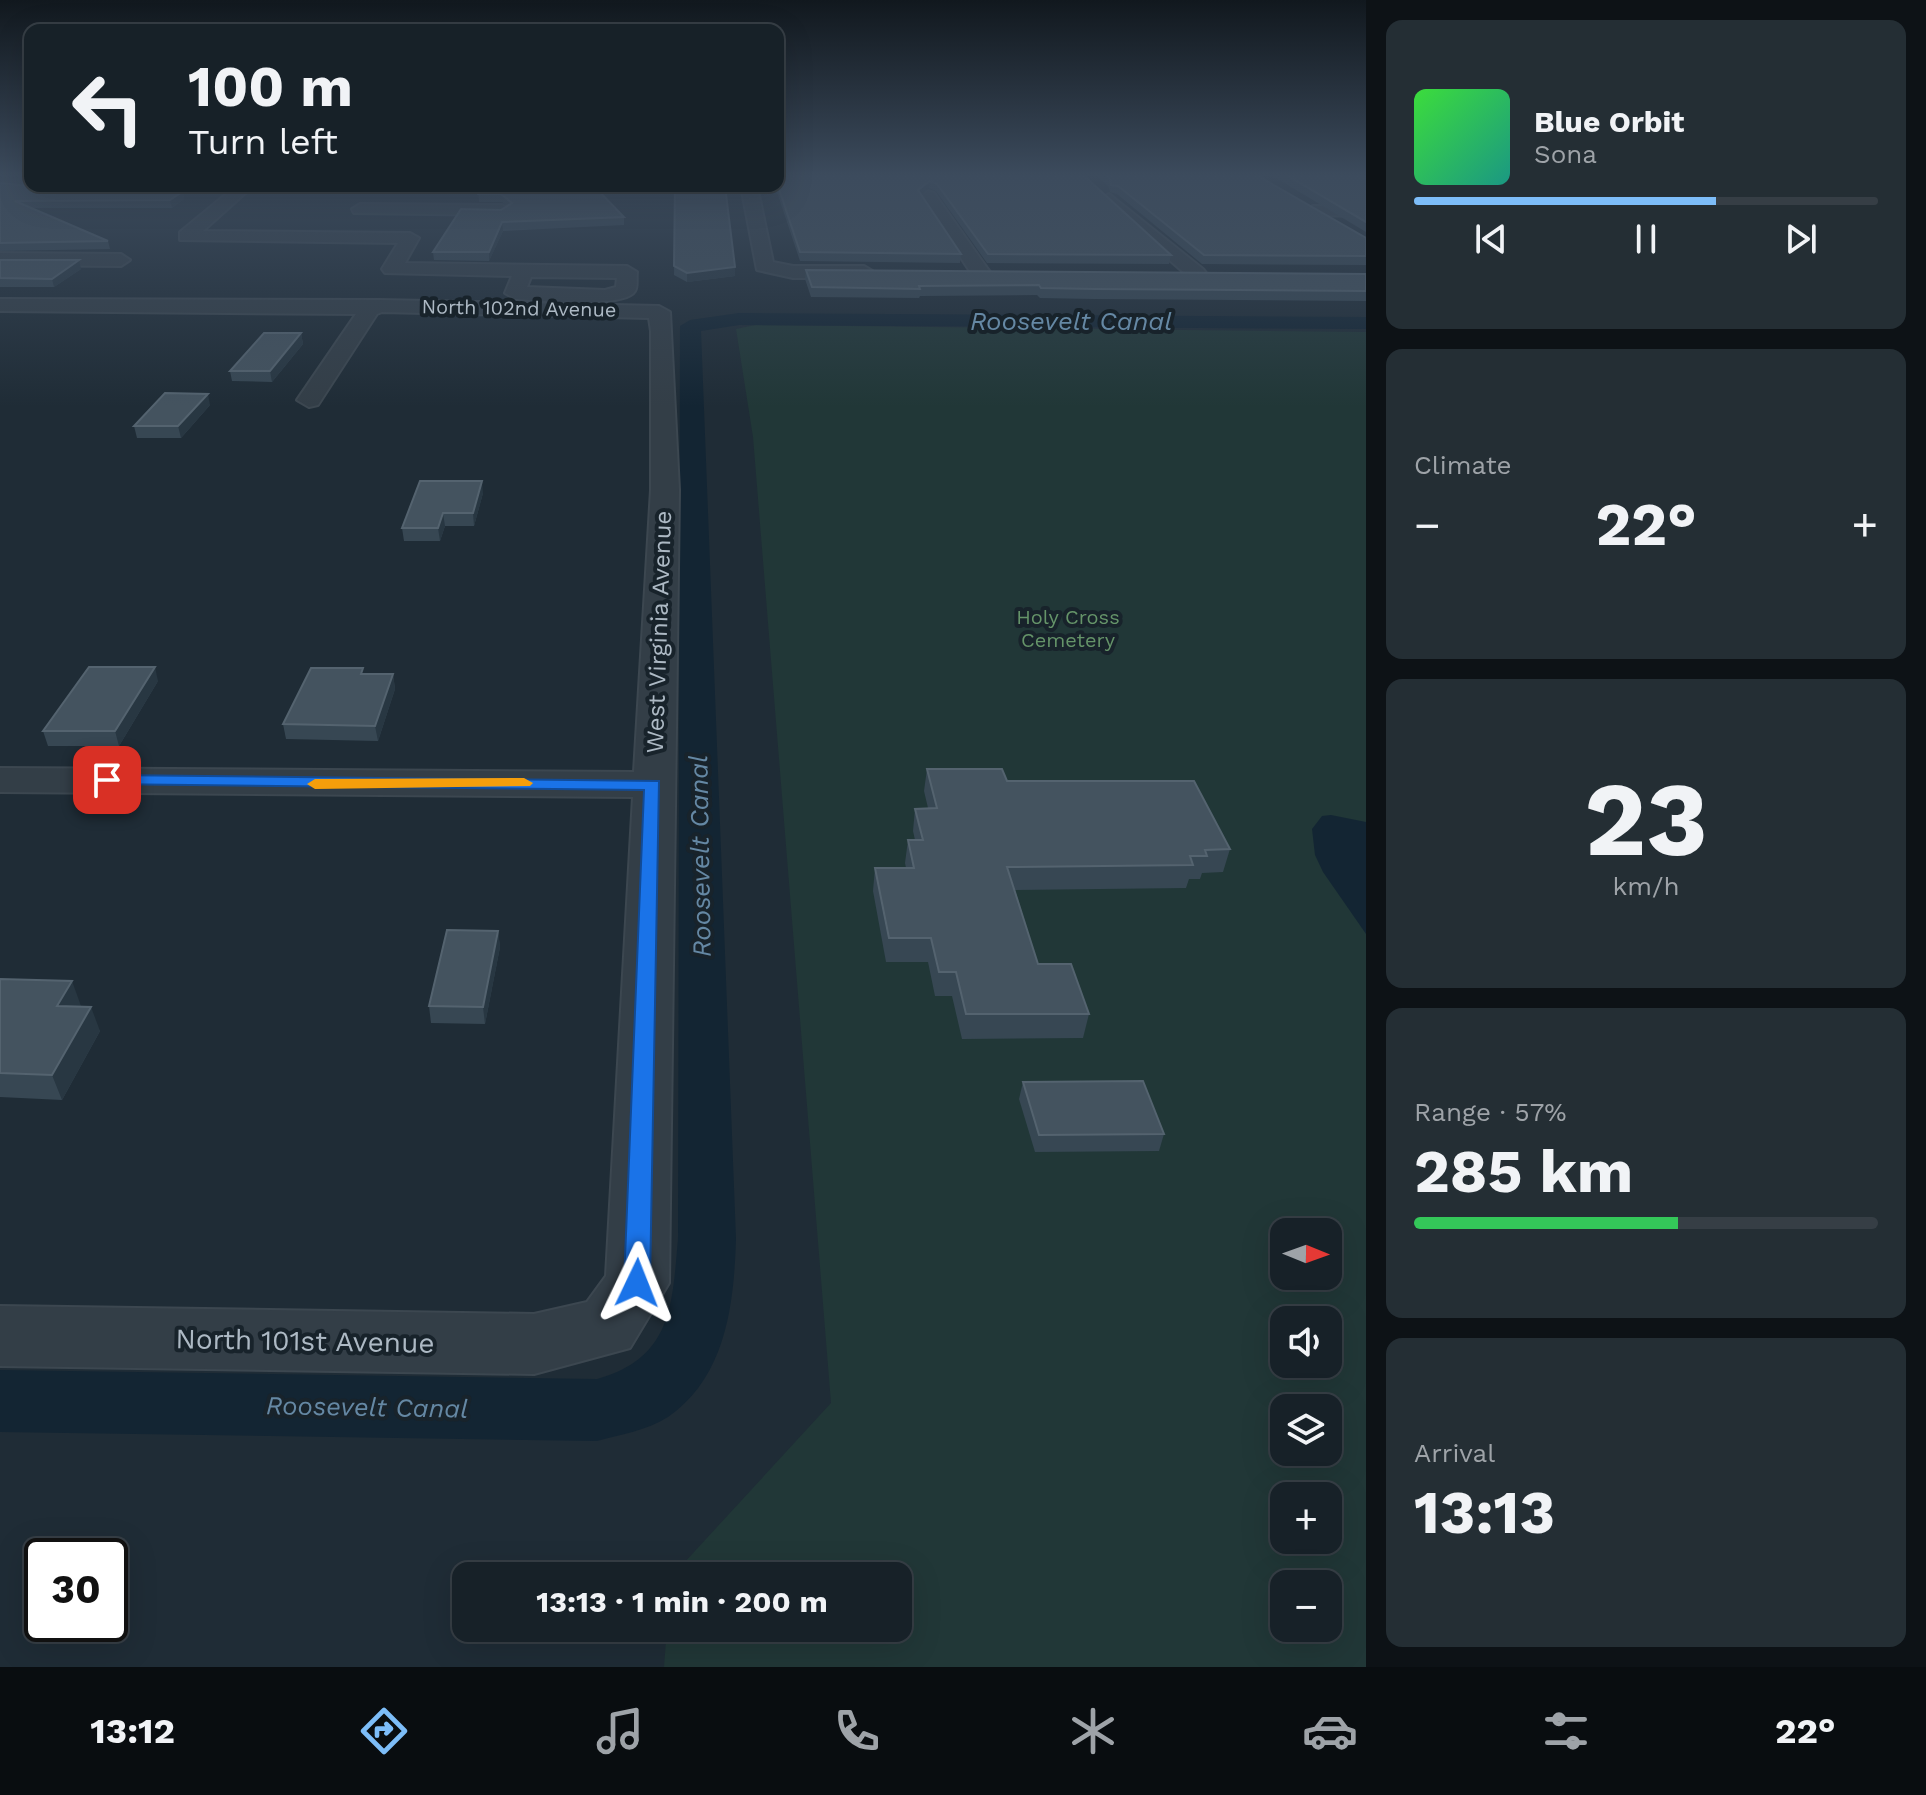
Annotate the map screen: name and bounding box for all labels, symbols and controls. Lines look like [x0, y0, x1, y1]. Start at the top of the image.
text: 100 m [188, 54, 353, 120]
icon: left [56, 56, 160, 160]
text: Blue Orbit [1534, 104, 1684, 139]
text: Turn left [188, 121, 338, 163]
text: Sona [1534, 139, 1597, 169]
icon: previous [1469, 217, 1513, 261]
icon: pause [1624, 217, 1668, 261]
icon: next [1779, 217, 1823, 261]
street label: North 102nd Avenue [421, 294, 617, 322]
water label: Roosevelt Canal [970, 306, 1172, 336]
text: Climate [1414, 450, 1512, 480]
text: 22° [1595, 489, 1697, 560]
text: − [1414, 499, 1441, 551]
text: + [1851, 499, 1878, 551]
street label: West Virginia Avenue [641, 510, 677, 754]
park label: Holy Cross Cemetery [1016, 605, 1120, 652]
pin [73, 746, 141, 814]
water label: Roosevelt Canal [683, 755, 717, 957]
icon: arrive [85, 758, 129, 802]
text: 23 [1584, 758, 1708, 880]
text: km/h [1613, 871, 1679, 901]
text: Range · 57% [1414, 1097, 1567, 1127]
text: 285 km [1414, 1136, 1633, 1207]
north arrow [1270, 1218, 1342, 1290]
map controls [1270, 1218, 1342, 1642]
position arrow [595, 1241, 679, 1325]
button: sound [1270, 1306, 1342, 1378]
street label: North 101st Avenue [175, 1322, 435, 1360]
water label: Roosevelt Canal [266, 1390, 468, 1424]
button: layers [1270, 1394, 1342, 1466]
text: Arrival [1414, 1438, 1495, 1468]
text: 13:13 [1414, 1477, 1555, 1548]
button: + [1270, 1482, 1342, 1554]
speed limit sign: 30 [24, 1538, 128, 1642]
button: − [1270, 1570, 1342, 1642]
text: 13:13 · 1 min · 200 m [536, 1584, 828, 1619]
icon: directions [356, 1703, 412, 1759]
icon: music [592, 1703, 648, 1759]
icon: phone [829, 1703, 885, 1759]
icon: climate [1065, 1703, 1121, 1759]
icon: car [1302, 1703, 1358, 1759]
icon: filters [1538, 1703, 1594, 1759]
text: 13:12 [90, 1710, 175, 1752]
text: 22° [1775, 1710, 1836, 1752]

